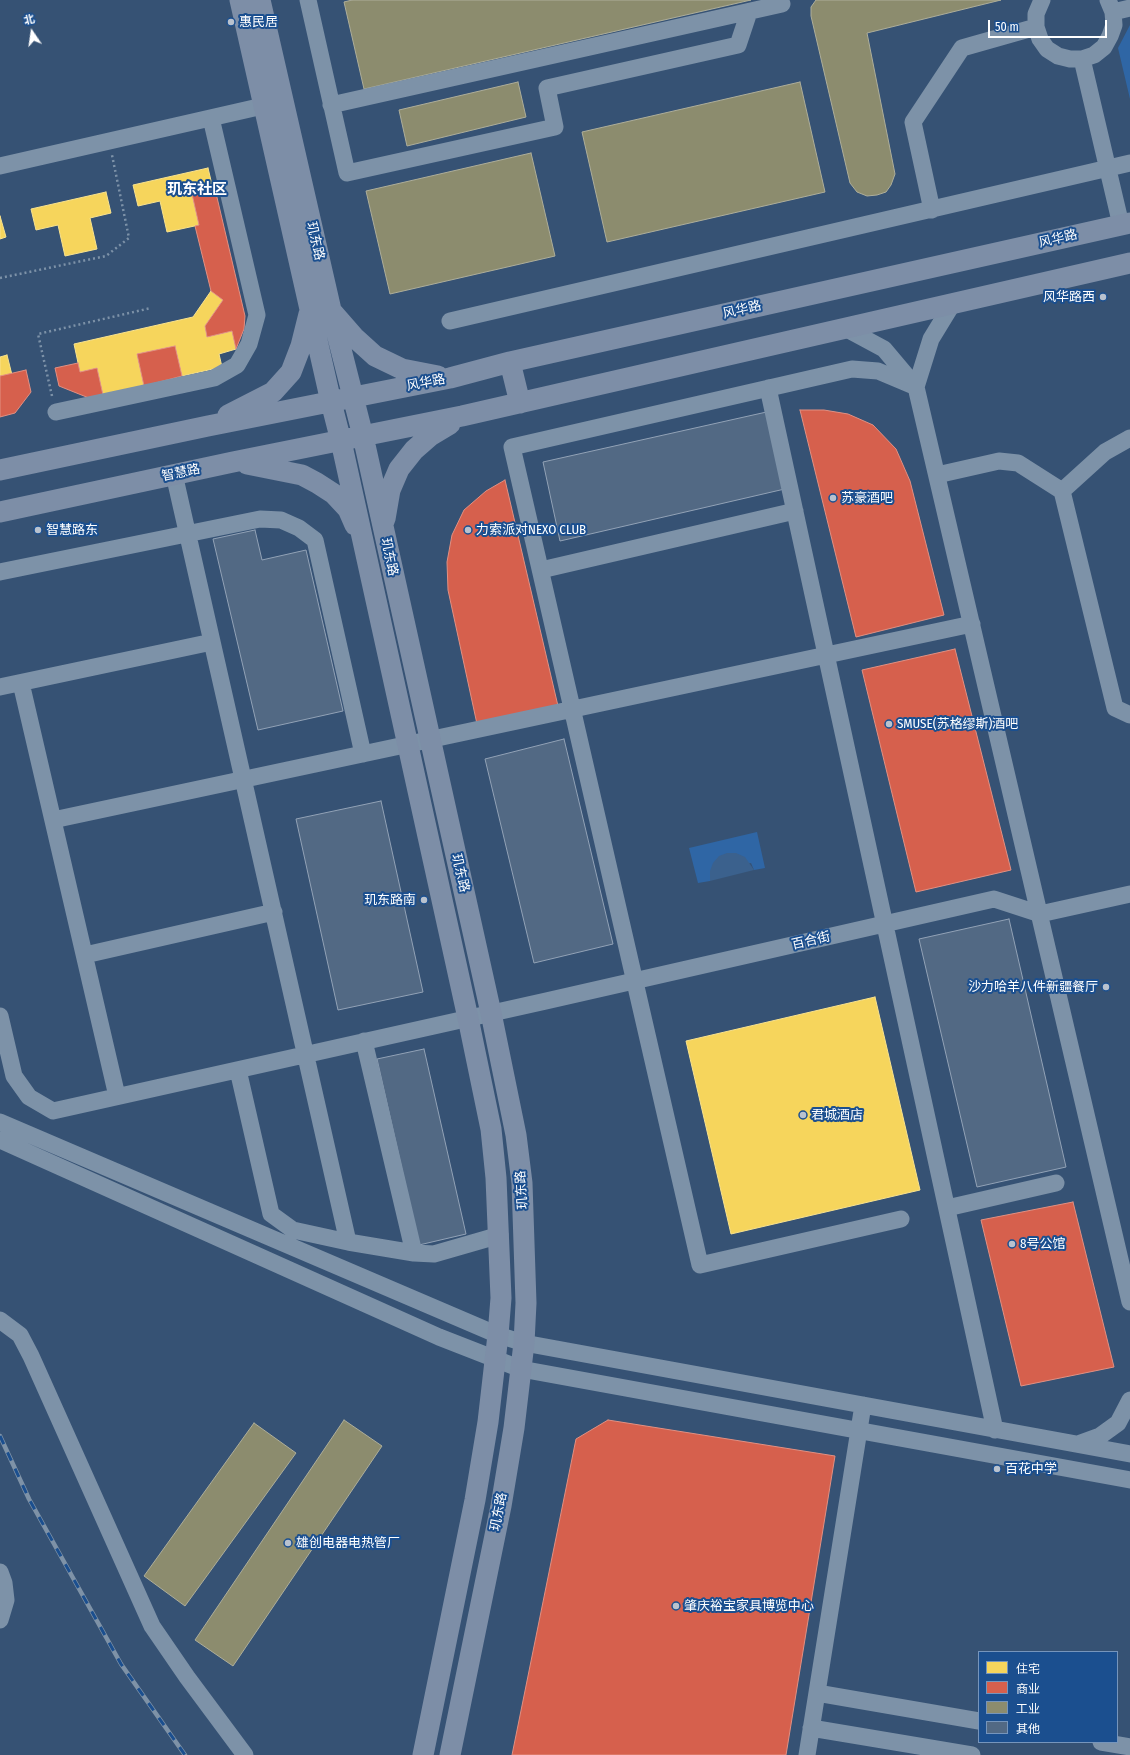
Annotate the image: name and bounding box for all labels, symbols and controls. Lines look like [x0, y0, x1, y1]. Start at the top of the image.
north arrow [12, 12, 52, 52]
text: 北 [22, 12, 36, 27]
scale bar [990, 12, 1109, 38]
place label: 惠民居 [239, 14, 278, 30]
marker: 惠民居 [226, 17, 236, 27]
text: 50 m [995, 20, 1019, 34]
district label: 玑东社区 [167, 181, 227, 199]
street label: 玑东路 [303, 220, 327, 262]
street label: 风华路 [1037, 227, 1079, 251]
place label: 风华路西 [1043, 289, 1095, 305]
marker: 风华路西 [1098, 292, 1108, 302]
street label: 风华路 [721, 298, 763, 322]
street label: 风华路 [405, 372, 447, 394]
street label: 智慧路 [160, 461, 202, 485]
place label: 苏豪酒吧 [841, 490, 893, 506]
marker: 苏豪酒吧 [828, 493, 838, 503]
place label: 智慧路东 [46, 522, 98, 538]
place label: 力索派对NEXO CLUB [476, 522, 586, 538]
marker: 智慧路东 [33, 525, 43, 535]
marker: 力索派对NEXO CLUB [463, 525, 473, 535]
street label: 玑东路 [377, 536, 401, 578]
place label: SMUSE(苏格缪斯)酒吧 [897, 716, 1018, 732]
marker: SMUSE(苏格缪斯)酒吧 [884, 719, 894, 729]
street label: 玑东路 [448, 852, 472, 894]
place label: 玑东路南 [364, 892, 416, 908]
marker: 玑东路南 [419, 895, 429, 905]
street label: 百合街 [790, 929, 832, 953]
place label: 沙力哈羊八件新疆餐厅 [968, 979, 1098, 995]
marker: 沙力哈羊八件新疆餐厅 [1101, 982, 1111, 992]
place label: 君城酒店 [811, 1107, 863, 1123]
marker: 君城酒店 [798, 1110, 808, 1120]
street label: 玑东路 [513, 1170, 531, 1210]
place label: 8号公馆 [1020, 1236, 1065, 1252]
marker: 8号公馆 [1007, 1239, 1017, 1249]
place label: 百花中学 [1005, 1461, 1057, 1477]
marker: 百花中学 [992, 1464, 1002, 1474]
street label: 玑东路 [488, 1491, 510, 1533]
place label: 雄创电器电热管厂 [296, 1535, 400, 1551]
marker: 雄创电器电热管厂 [283, 1538, 293, 1548]
place label: 肇庆裕宝家具博览中心 [684, 1598, 814, 1614]
marker: 肇庆裕宝家具博览中心 [671, 1601, 681, 1611]
legend [978, 1651, 1118, 1743]
text: 住宅 [1016, 1662, 1040, 1676]
text: 商业 [1016, 1682, 1040, 1696]
text: 工业 [1016, 1702, 1040, 1716]
text: 其他 [1016, 1722, 1040, 1736]

